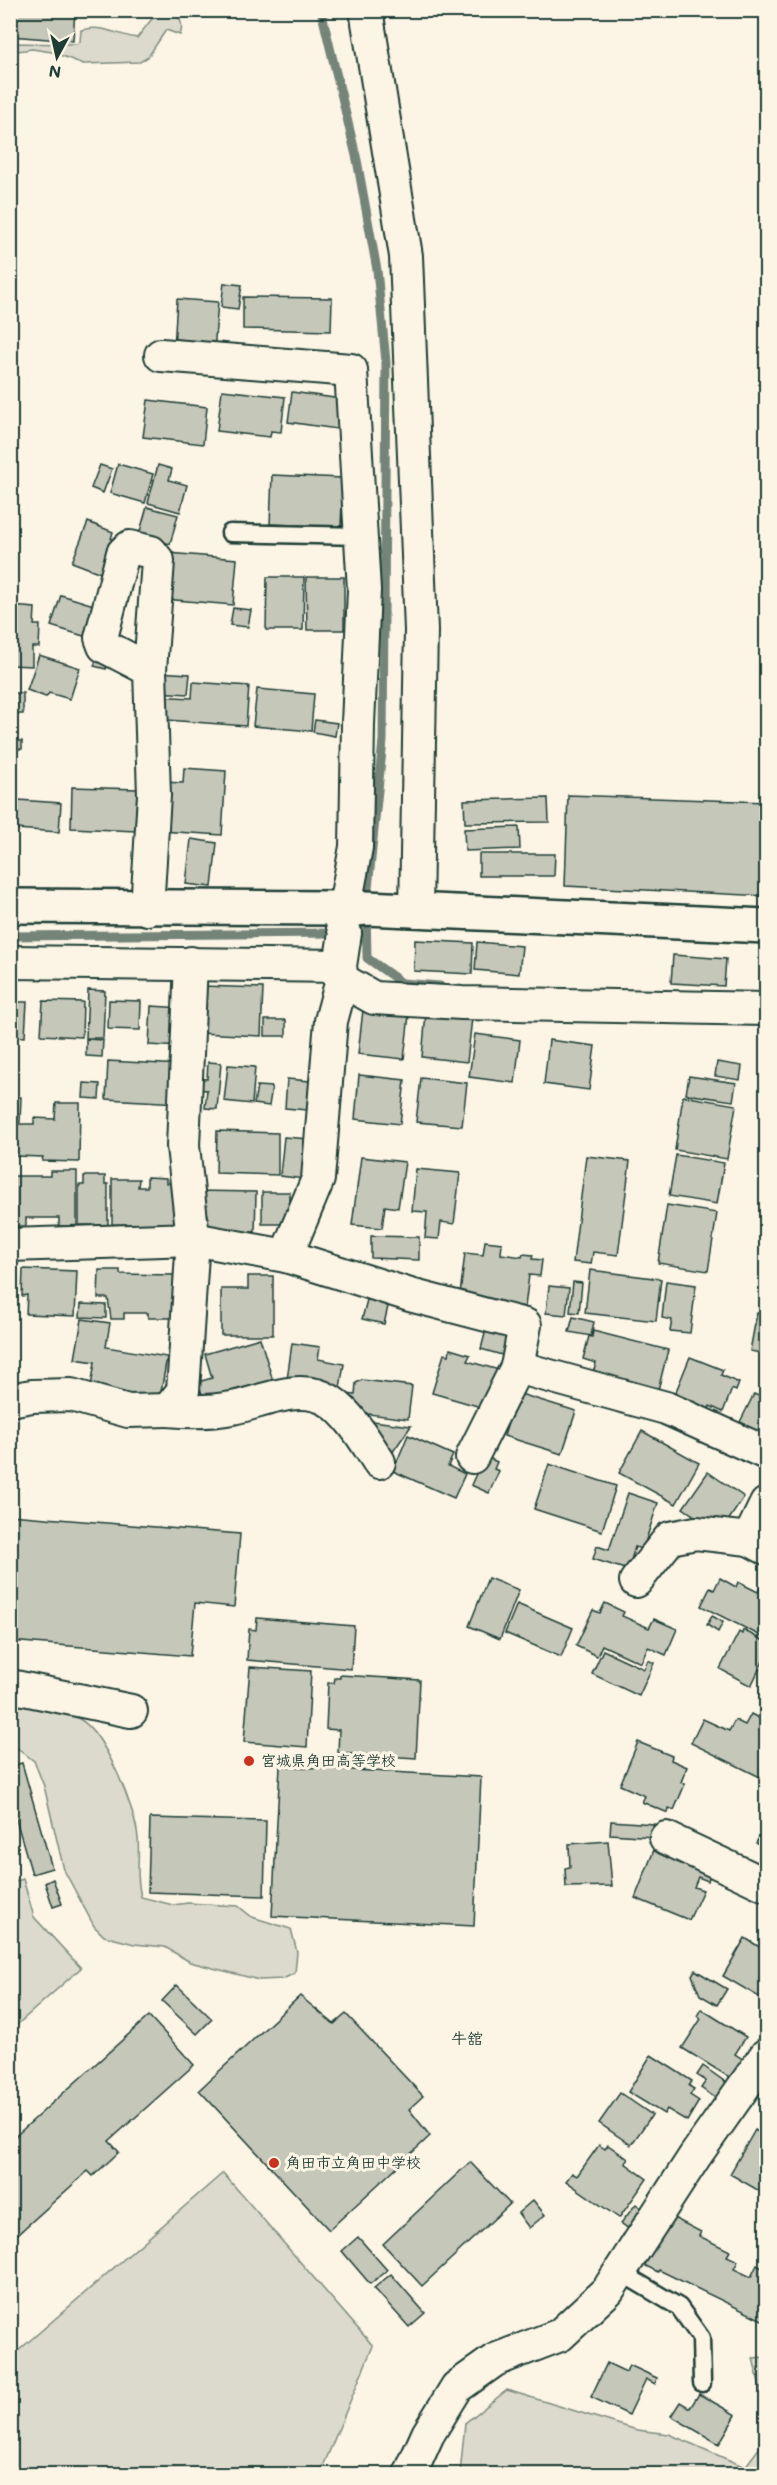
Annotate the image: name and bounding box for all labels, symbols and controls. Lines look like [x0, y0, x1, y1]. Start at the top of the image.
north arrow [27, 27, 87, 87]
text: N [47, 61, 62, 84]
place label: 宮城県角田高等学校 [261, 1750, 396, 1770]
marker: 宮城県角田高等学校 [242, 1754, 256, 1768]
district label: 牛舘 [451, 2027, 483, 2048]
place label: 角田市立角田中学校 [286, 2152, 421, 2172]
marker: 角田市立角田中学校 [267, 2156, 281, 2170]

